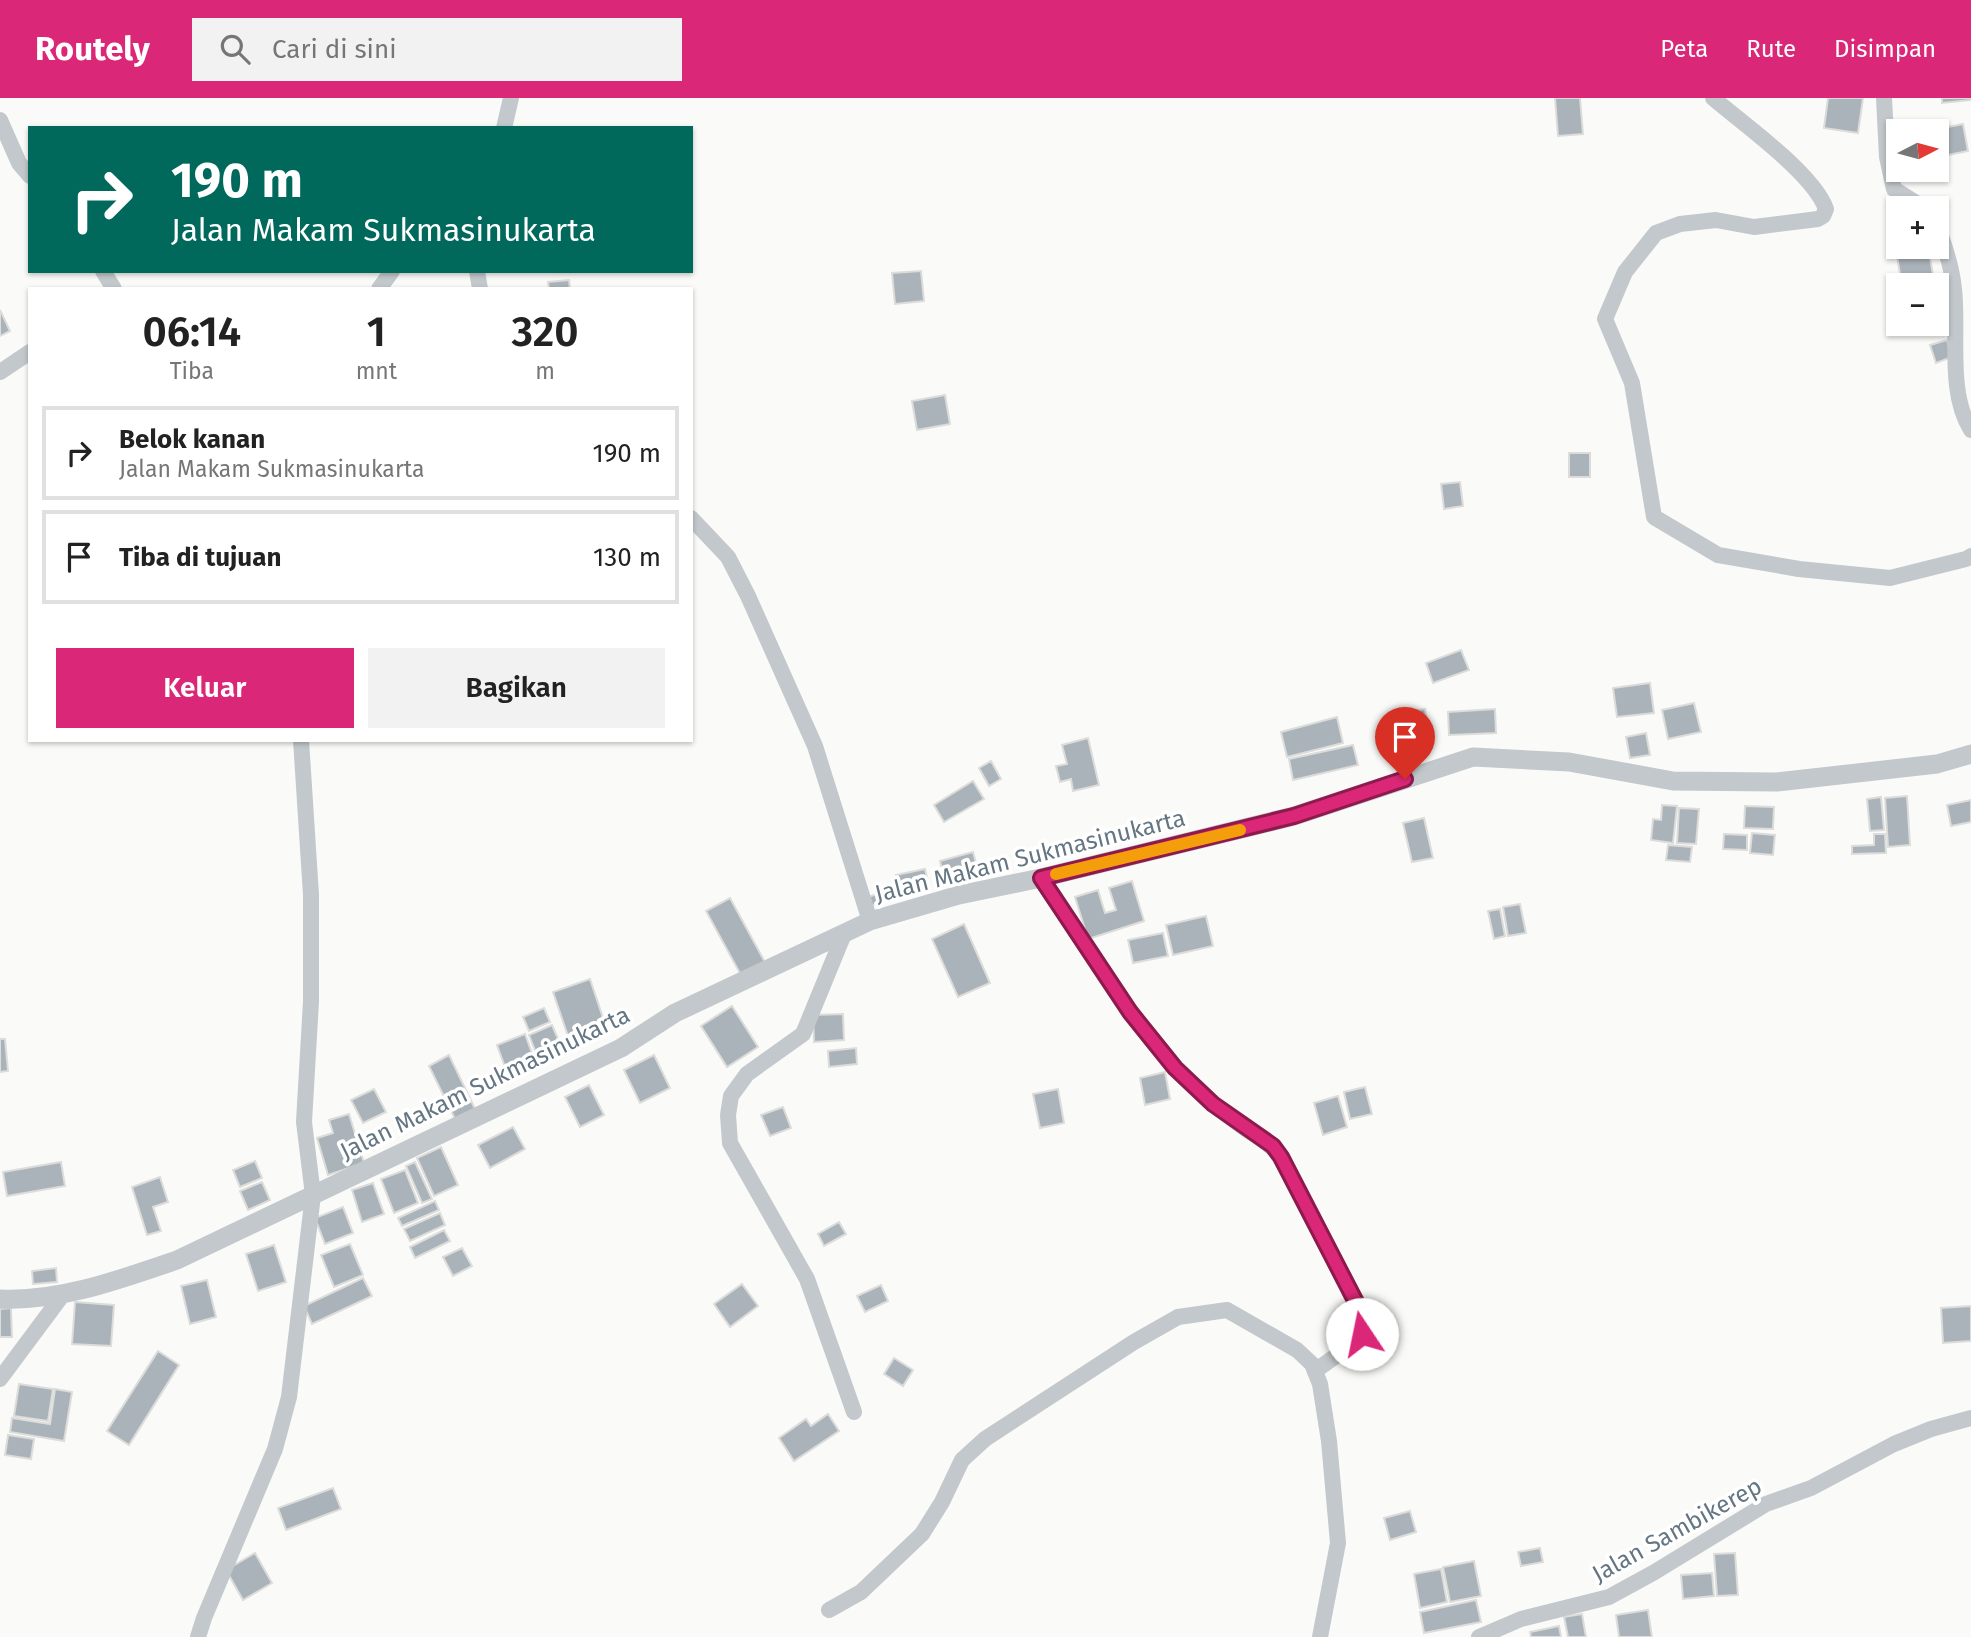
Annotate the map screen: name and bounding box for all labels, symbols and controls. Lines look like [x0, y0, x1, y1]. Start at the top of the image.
search box [192, 18, 682, 81]
text: Routely [35, 29, 150, 69]
icon: search [216, 30, 254, 68]
text: Cari di sini [272, 34, 396, 65]
text: Peta [1660, 35, 1708, 63]
text: Rute [1746, 35, 1796, 63]
text: Disimpan [1834, 35, 1936, 63]
north arrow [1886, 119, 1950, 182]
map controls [1886, 119, 1949, 336]
text: 190 m [171, 151, 303, 210]
icon: right [56, 154, 147, 245]
button: + [1886, 196, 1949, 259]
text: Jalan Makam Sukmasinukarta [171, 211, 596, 249]
button: − [1886, 273, 1949, 336]
text: 06:14 [142, 307, 241, 357]
text: 1 [367, 307, 386, 357]
text: 320 [512, 307, 579, 357]
text: Tiba [170, 357, 214, 385]
text: mnt [356, 357, 397, 385]
text: m [535, 357, 555, 385]
text: Belok kanan [119, 424, 265, 455]
icon: right [60, 434, 98, 472]
text: 190 m [592, 438, 661, 469]
text: Jalan Makam Sukmasinukarta [119, 455, 424, 483]
icon: arrive [60, 538, 98, 576]
text: Tiba di tujuan [119, 542, 281, 573]
text: 130 m [593, 542, 661, 573]
button: Keluar [56, 648, 354, 728]
button: Bagikan [368, 648, 665, 728]
pin [1375, 707, 1435, 779]
icon: arrive [1386, 718, 1424, 756]
street label: Jalan Makam Sukmasinukarta [872, 804, 1188, 908]
street label: Jalan Makam Sukmasinukarta [336, 1001, 634, 1165]
position arrow [1325, 1297, 1399, 1371]
street label: Jalan Sambikerep [1587, 1472, 1767, 1588]

